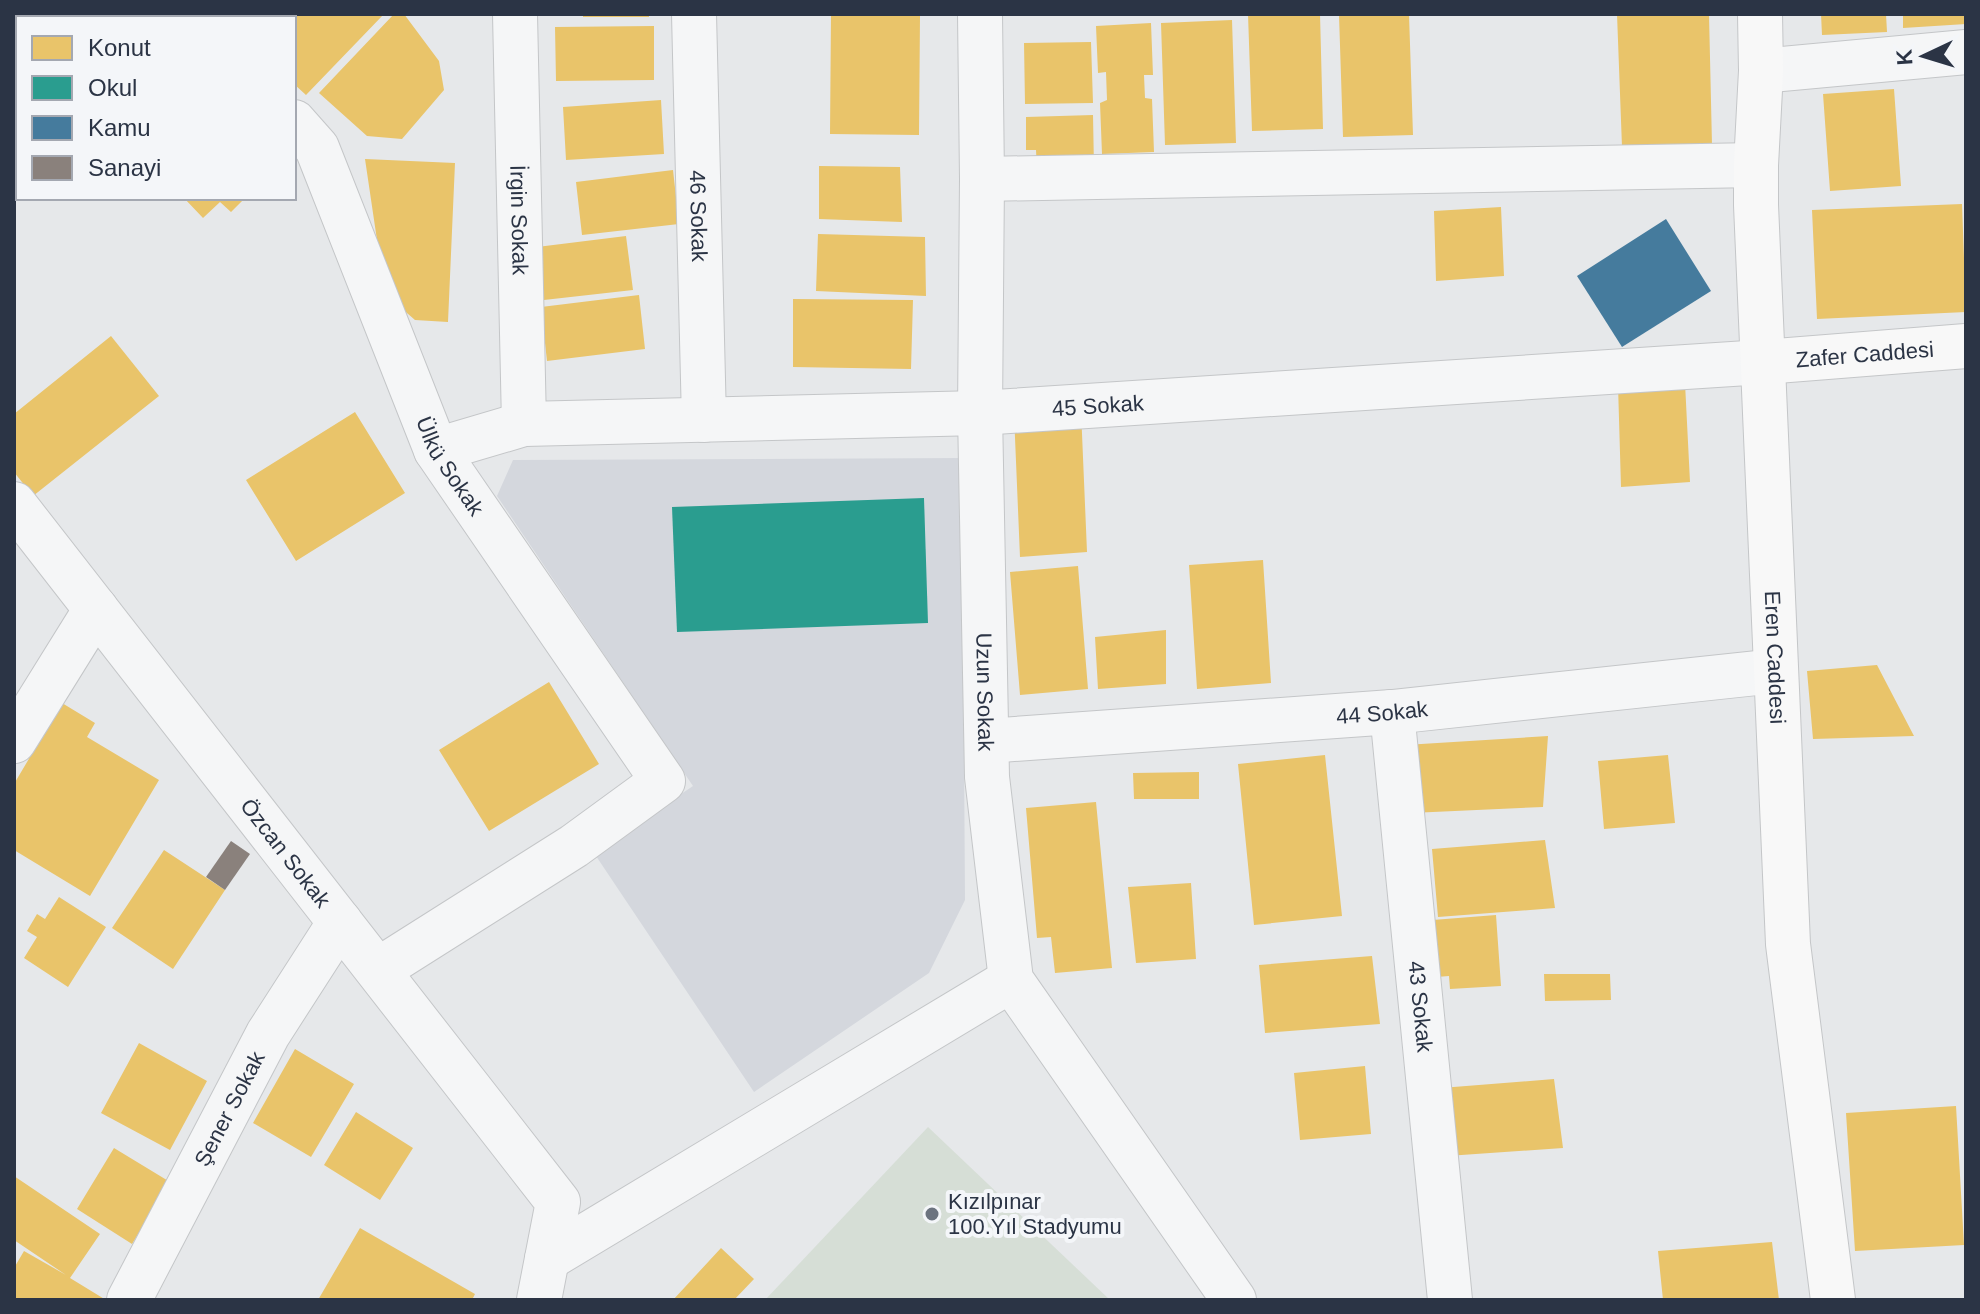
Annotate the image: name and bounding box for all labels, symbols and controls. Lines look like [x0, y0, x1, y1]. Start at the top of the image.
legend [16, 16, 296, 200]
north arrow [1884, 16, 1964, 96]
text: Konut [88, 34, 151, 61]
text: K [1892, 48, 1918, 66]
text: Okul [88, 74, 137, 101]
text: Kamu [88, 114, 151, 141]
text: Sanayi [88, 154, 161, 181]
street label: İrgin Sokak [505, 165, 533, 276]
street label: 46 Sokak [685, 170, 712, 263]
street label: Zafer Caddesi [1795, 337, 1935, 372]
street label: 45 Sokak [1051, 390, 1146, 421]
street label: Ülkü Sokak [411, 413, 490, 521]
street label: Eren Caddesi [1760, 590, 1790, 725]
street label: Uzun Sokak [971, 632, 999, 753]
street label: 44 Sokak [1335, 696, 1430, 729]
street label: Özcan Sokak [235, 794, 336, 913]
street label: 43 Sokak [1404, 960, 1438, 1055]
street label: Şener Sokak [189, 1046, 270, 1170]
place label: Kızılpınar 100.Yıl Stadyumu [948, 1189, 1122, 1239]
marker: Kızılpınar 100.Yıl Stadyumu [923, 1205, 941, 1223]

